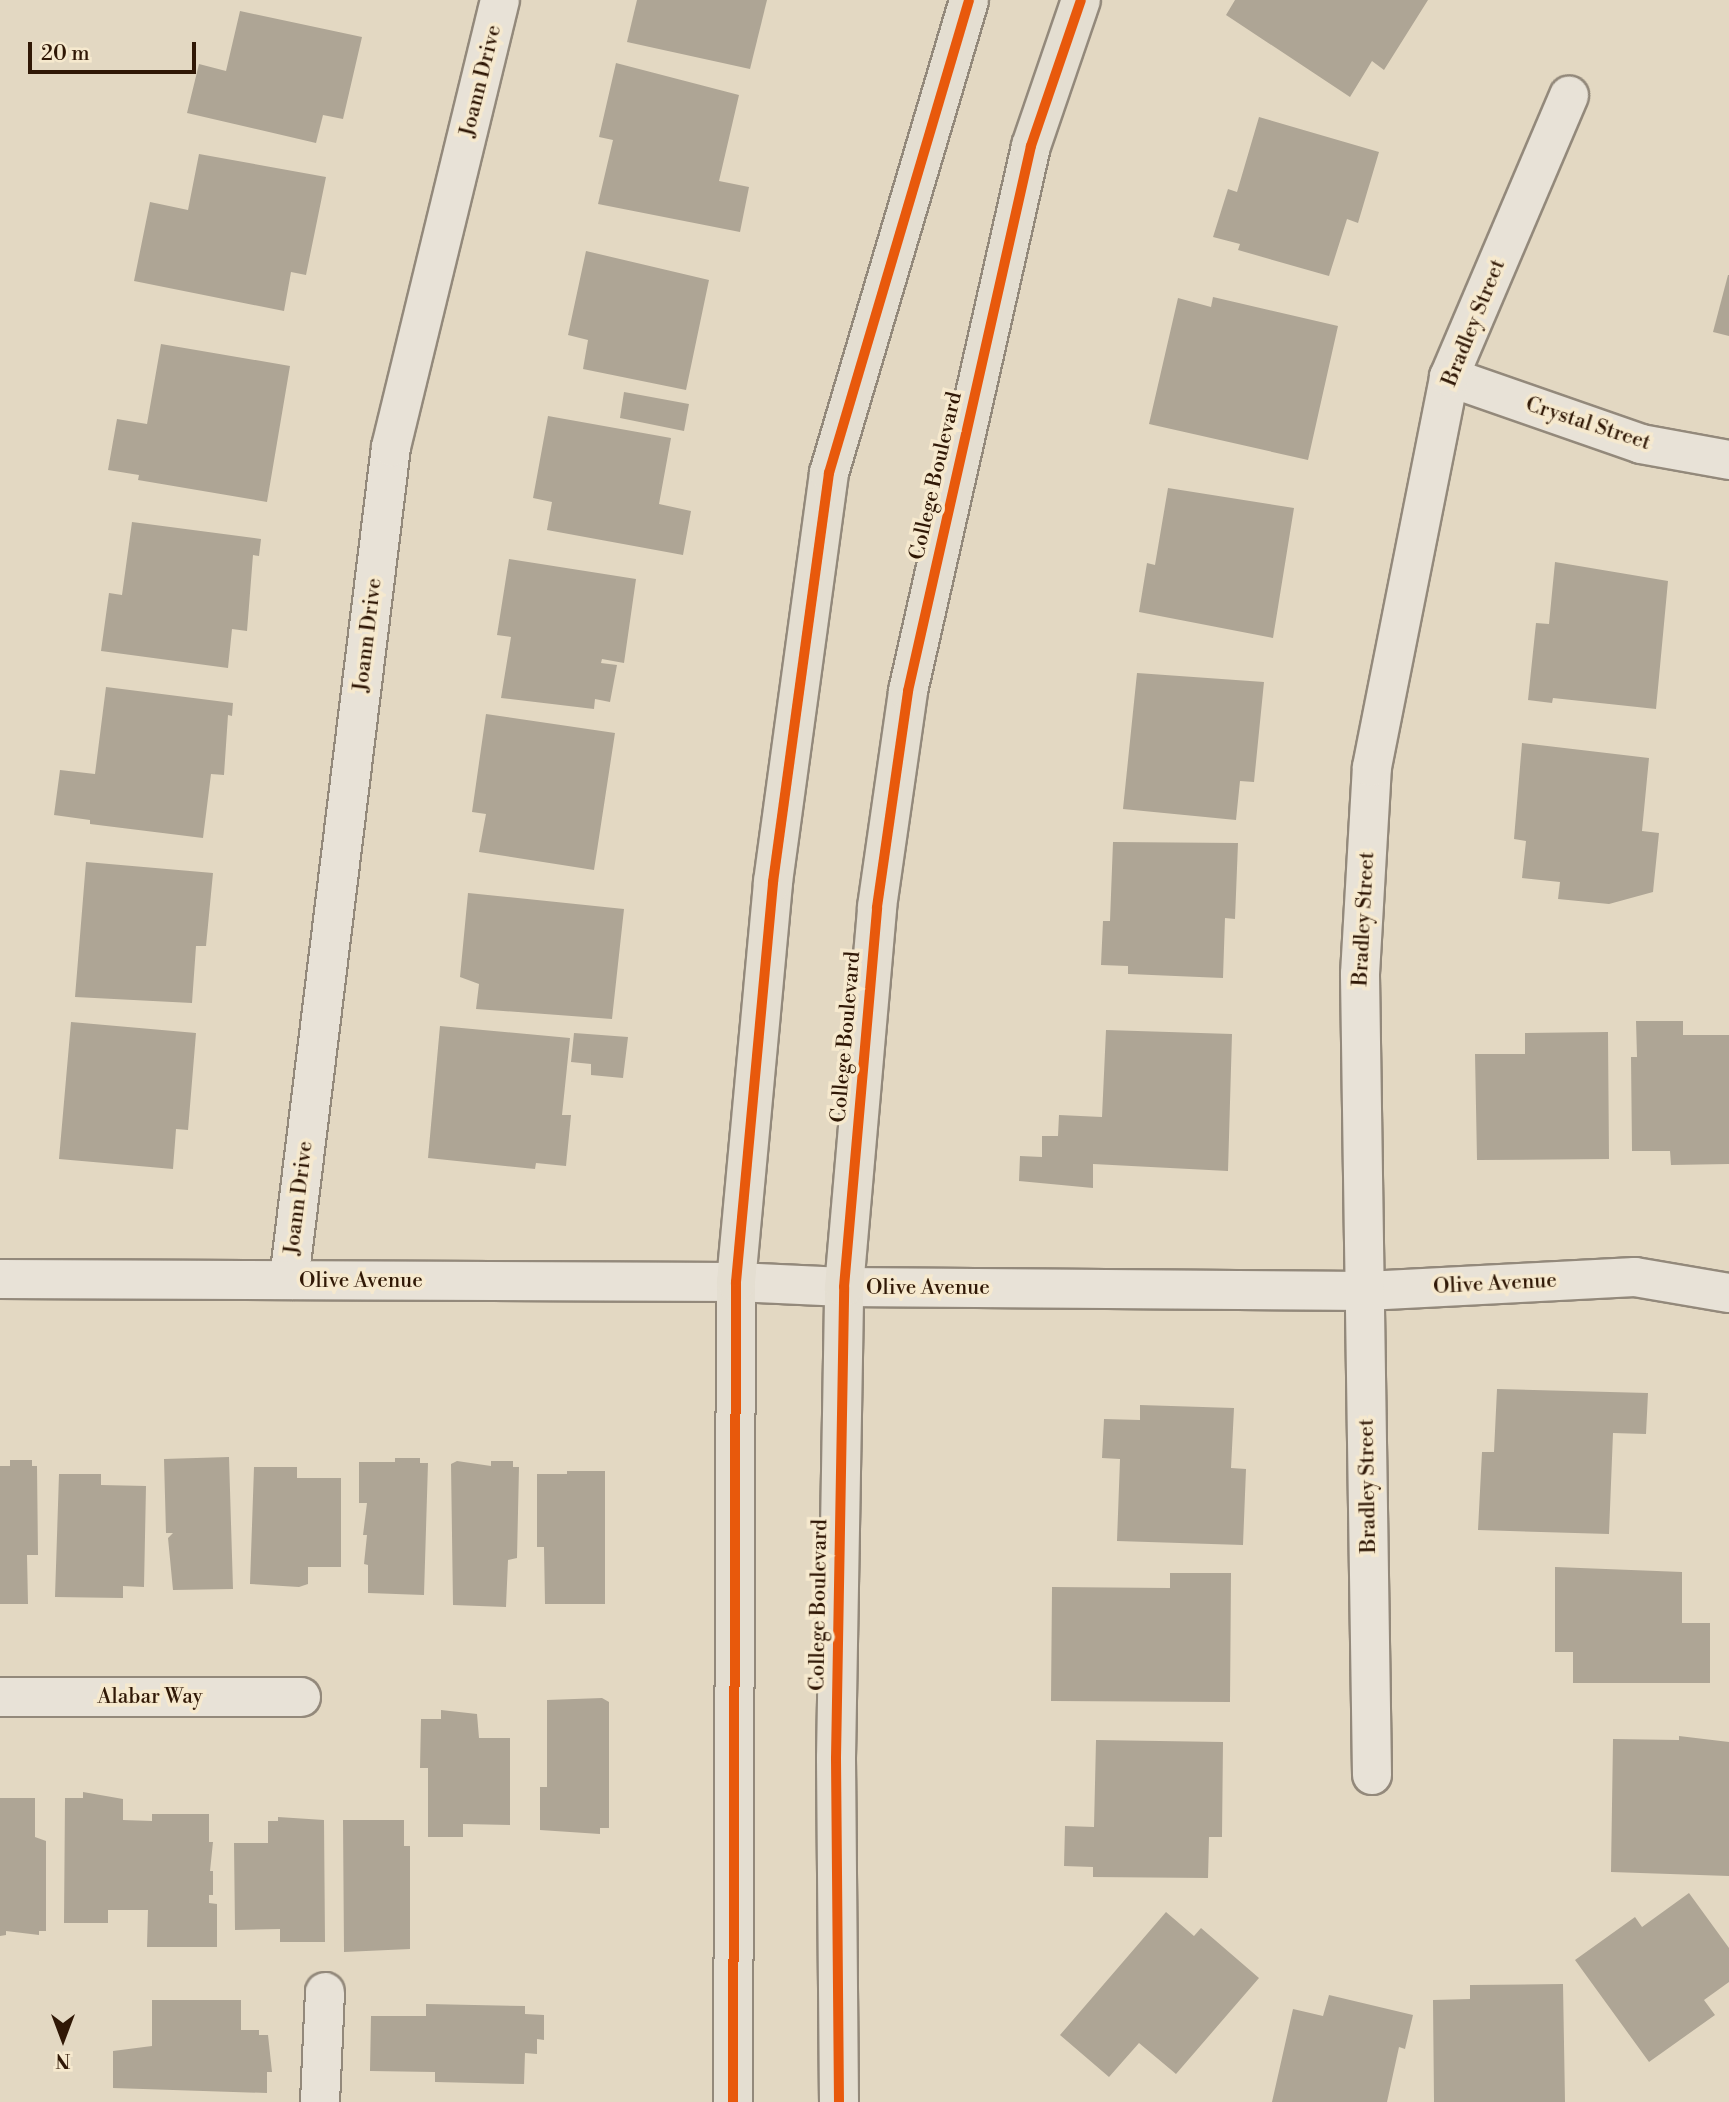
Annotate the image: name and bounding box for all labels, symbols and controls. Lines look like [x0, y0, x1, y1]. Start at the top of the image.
street label: Joann Drive [455, 23, 507, 139]
scale bar [32, 28, 200, 72]
text: 20 m [41, 41, 90, 67]
street label: Bradley Street [1437, 256, 1511, 390]
street label: College Boulevard [904, 389, 968, 563]
street label: Crystal Street [1522, 392, 1654, 456]
street label: Joann Drive [349, 577, 387, 693]
street label: Bradley Street [1348, 851, 1380, 987]
street label: College Boulevard [826, 950, 866, 1124]
street label: Joann Drive [280, 1140, 318, 1256]
street label: Olive Avenue [299, 1268, 423, 1294]
street label: Olive Avenue [1433, 1268, 1557, 1300]
street label: Olive Avenue [866, 1275, 990, 1301]
street label: Bradley Street [1354, 1418, 1382, 1554]
street label: College Boulevard [805, 1519, 833, 1691]
street label: Alabar Way [97, 1684, 203, 1710]
north arrow [28, 2004, 98, 2074]
text: N [55, 2048, 71, 2072]

